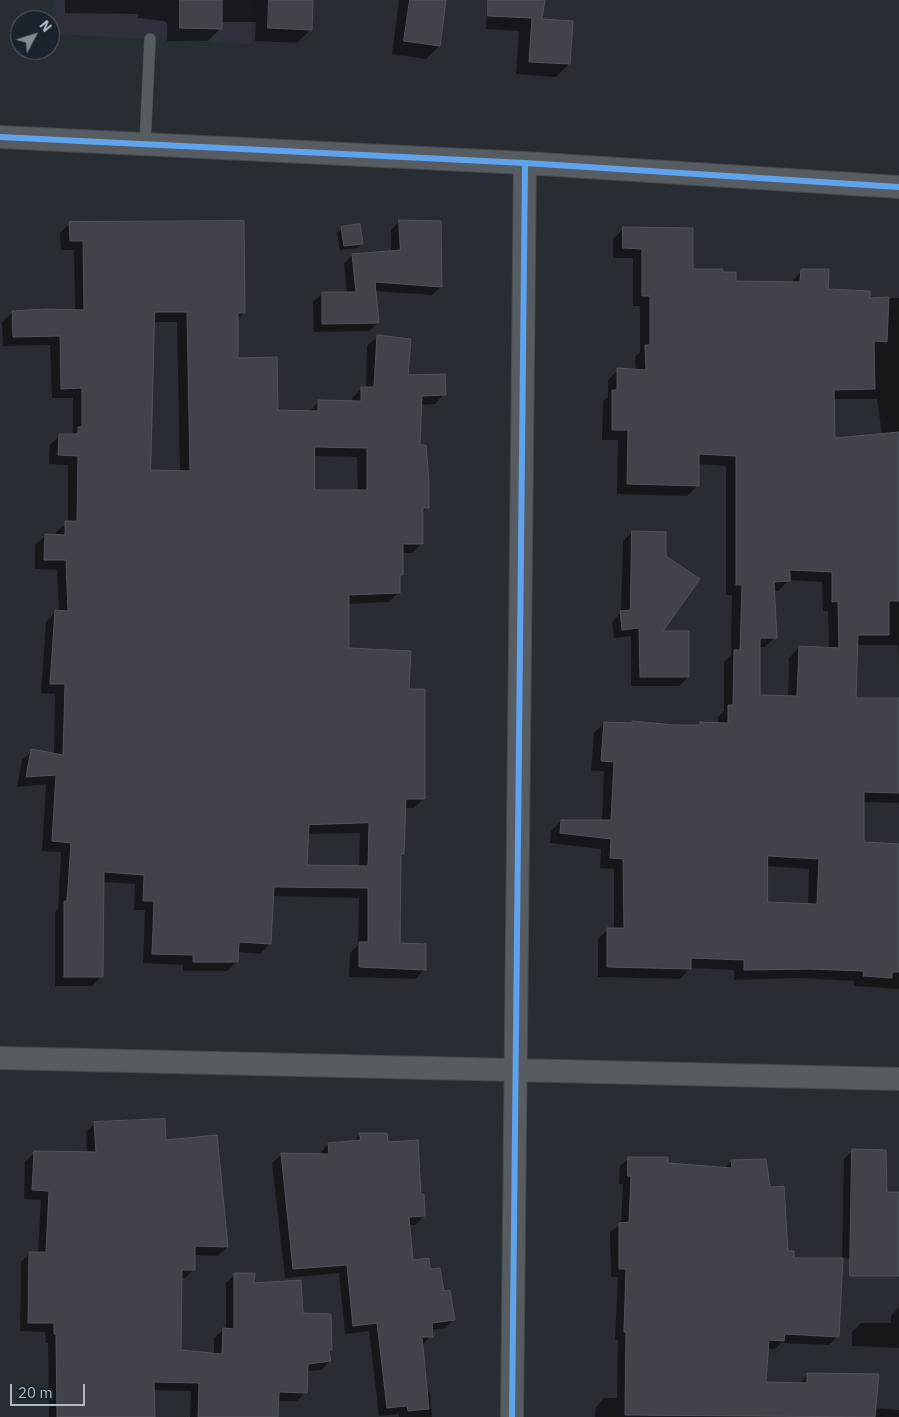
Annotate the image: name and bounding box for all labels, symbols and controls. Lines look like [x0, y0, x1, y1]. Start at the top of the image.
north arrow [10, 10, 60, 60]
text: N [36, 16, 56, 36]
scale bar [12, 1374, 88, 1406]
text: 20 m [18, 1383, 53, 1402]

